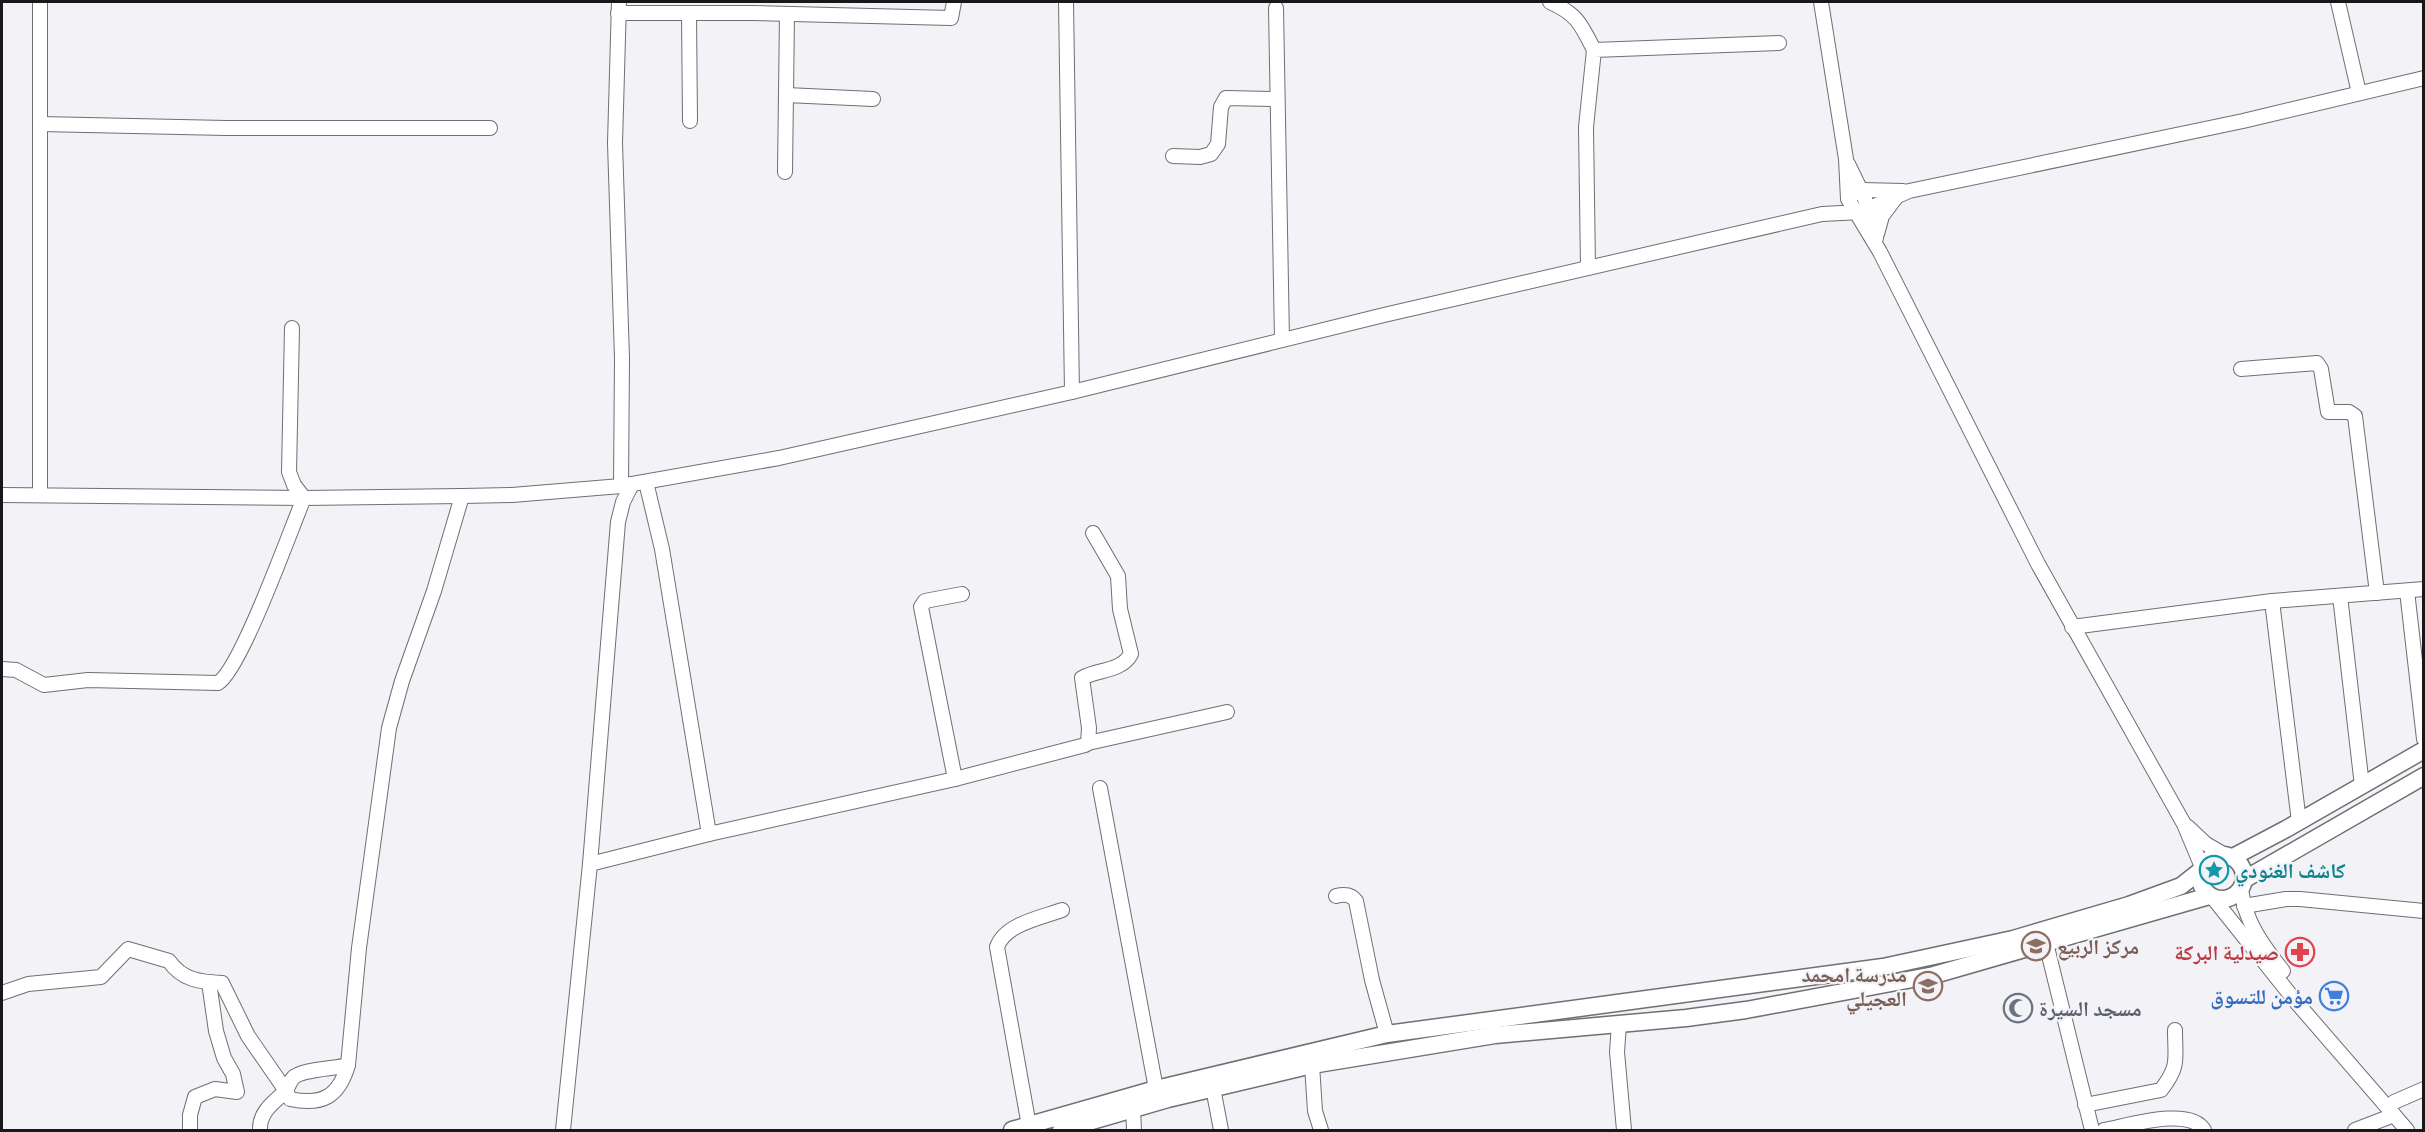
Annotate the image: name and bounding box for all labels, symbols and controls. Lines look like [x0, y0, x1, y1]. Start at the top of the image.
place icon: كاشف الغنودي [2198, 854, 2230, 886]
place label: كاشف الغنودي [2235, 857, 2346, 887]
school or university icon: مركز الربيع [2020, 930, 2052, 962]
place label: مركز الربيع [2057, 933, 2139, 961]
pharmacy icon: صيدلية البركة [2284, 936, 2316, 968]
place label: صيدلية البركة [2174, 939, 2279, 966]
place label: مدرسة امحمد العجيلي [1802, 961, 1907, 1015]
school or university icon: مدرسة امحمد العجيلي [1912, 970, 1944, 1002]
supermarket icon: مؤمن للتسوق [2318, 980, 2350, 1012]
place label: مؤمن للتسوق [2210, 983, 2313, 1010]
mosque icon: مسجد السيرة [2002, 992, 2034, 1024]
place label: مسجد السيرة [2039, 995, 2142, 1022]

